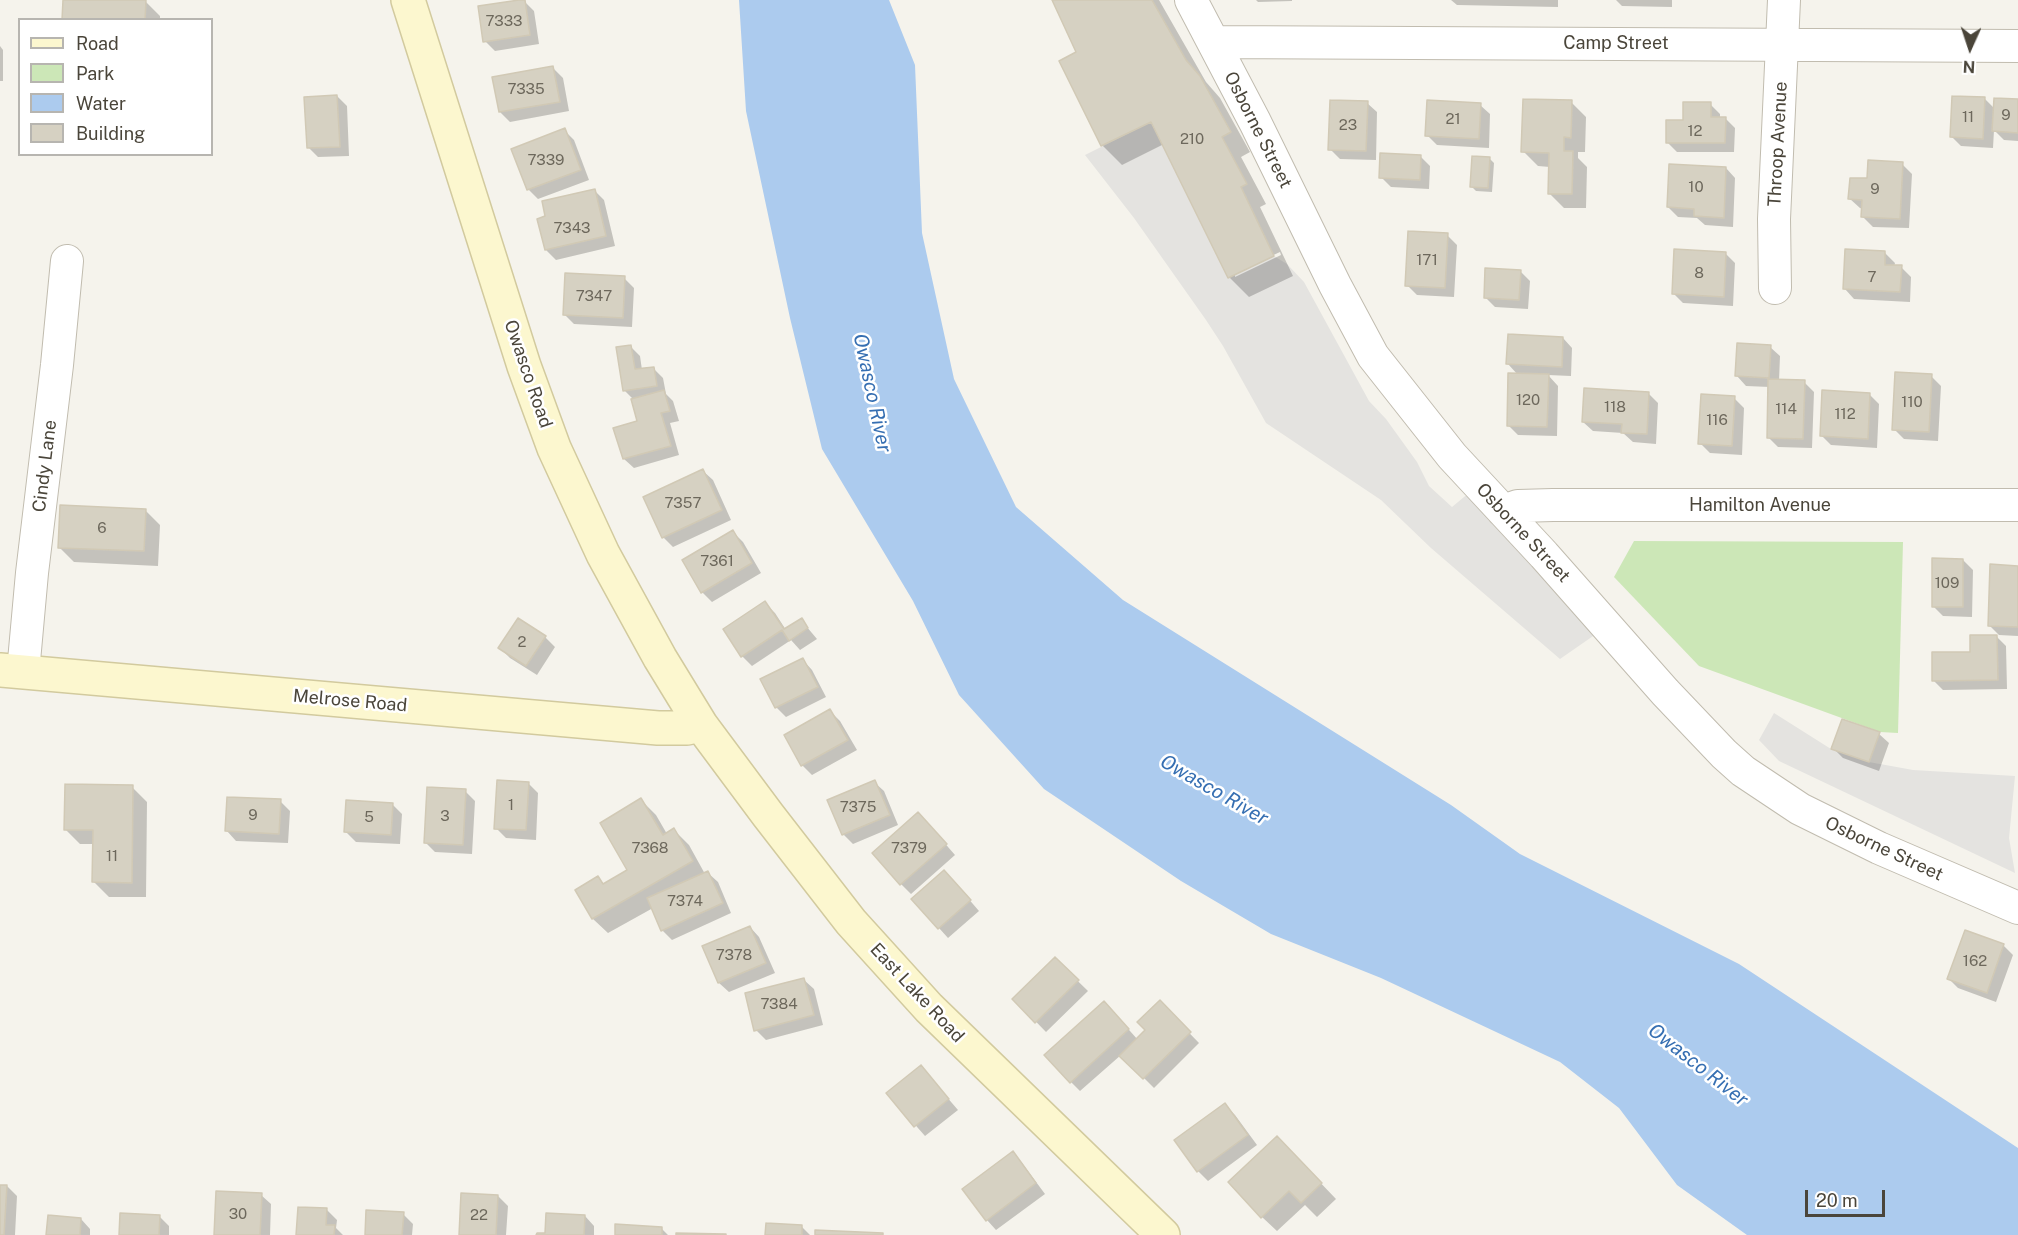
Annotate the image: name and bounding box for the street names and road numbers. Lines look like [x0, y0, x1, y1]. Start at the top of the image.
street label: Camp Street [1563, 32, 1669, 54]
street label: Osborne Street [1219, 68, 1297, 192]
street label: Throop Avenue [1764, 81, 1792, 207]
street label: Owasco Road [499, 317, 557, 431]
street label: Cindy Lane [29, 419, 61, 513]
street label: Osborne Street [1472, 479, 1574, 587]
street label: Hamilton Avenue [1689, 494, 1831, 516]
street label: Melrose Road [292, 685, 408, 717]
street label: Osborne Street [1822, 812, 1946, 886]
street label: East Lake Road [865, 939, 969, 1047]

